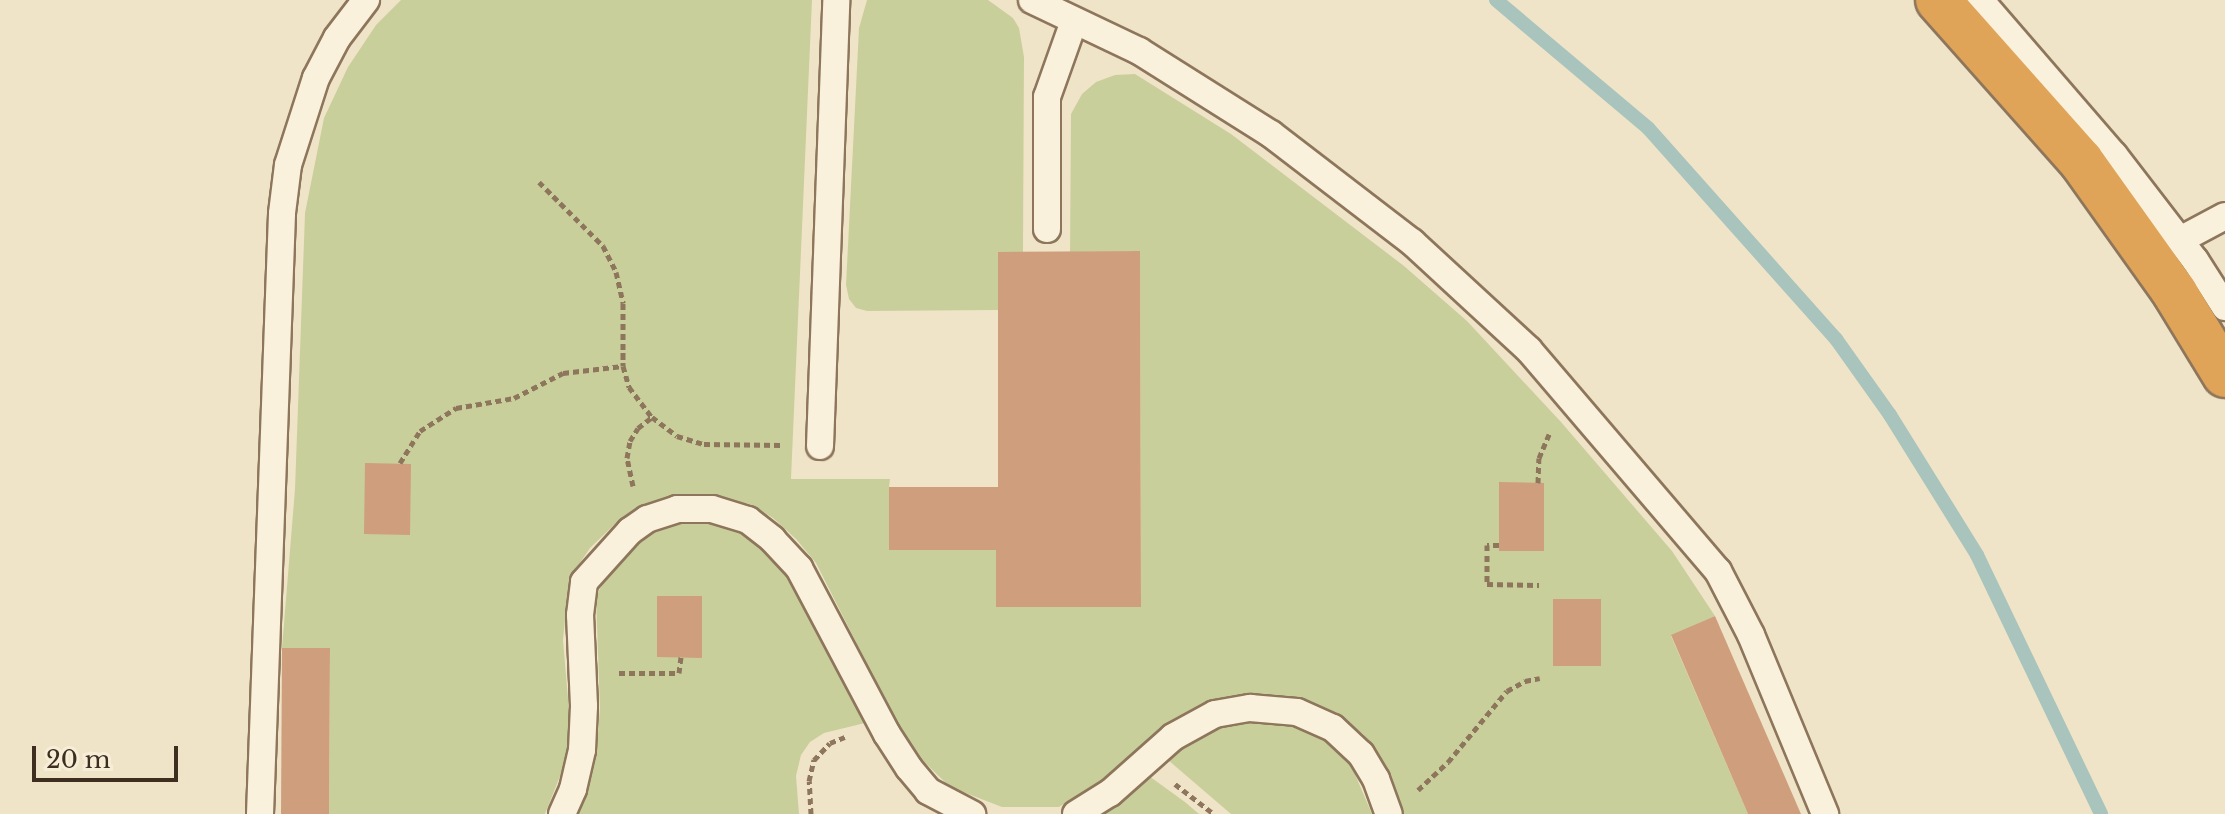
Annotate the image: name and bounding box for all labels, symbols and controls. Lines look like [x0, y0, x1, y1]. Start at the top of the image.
scale bar [36, 730, 182, 780]
text: 20 m [46, 745, 111, 774]

